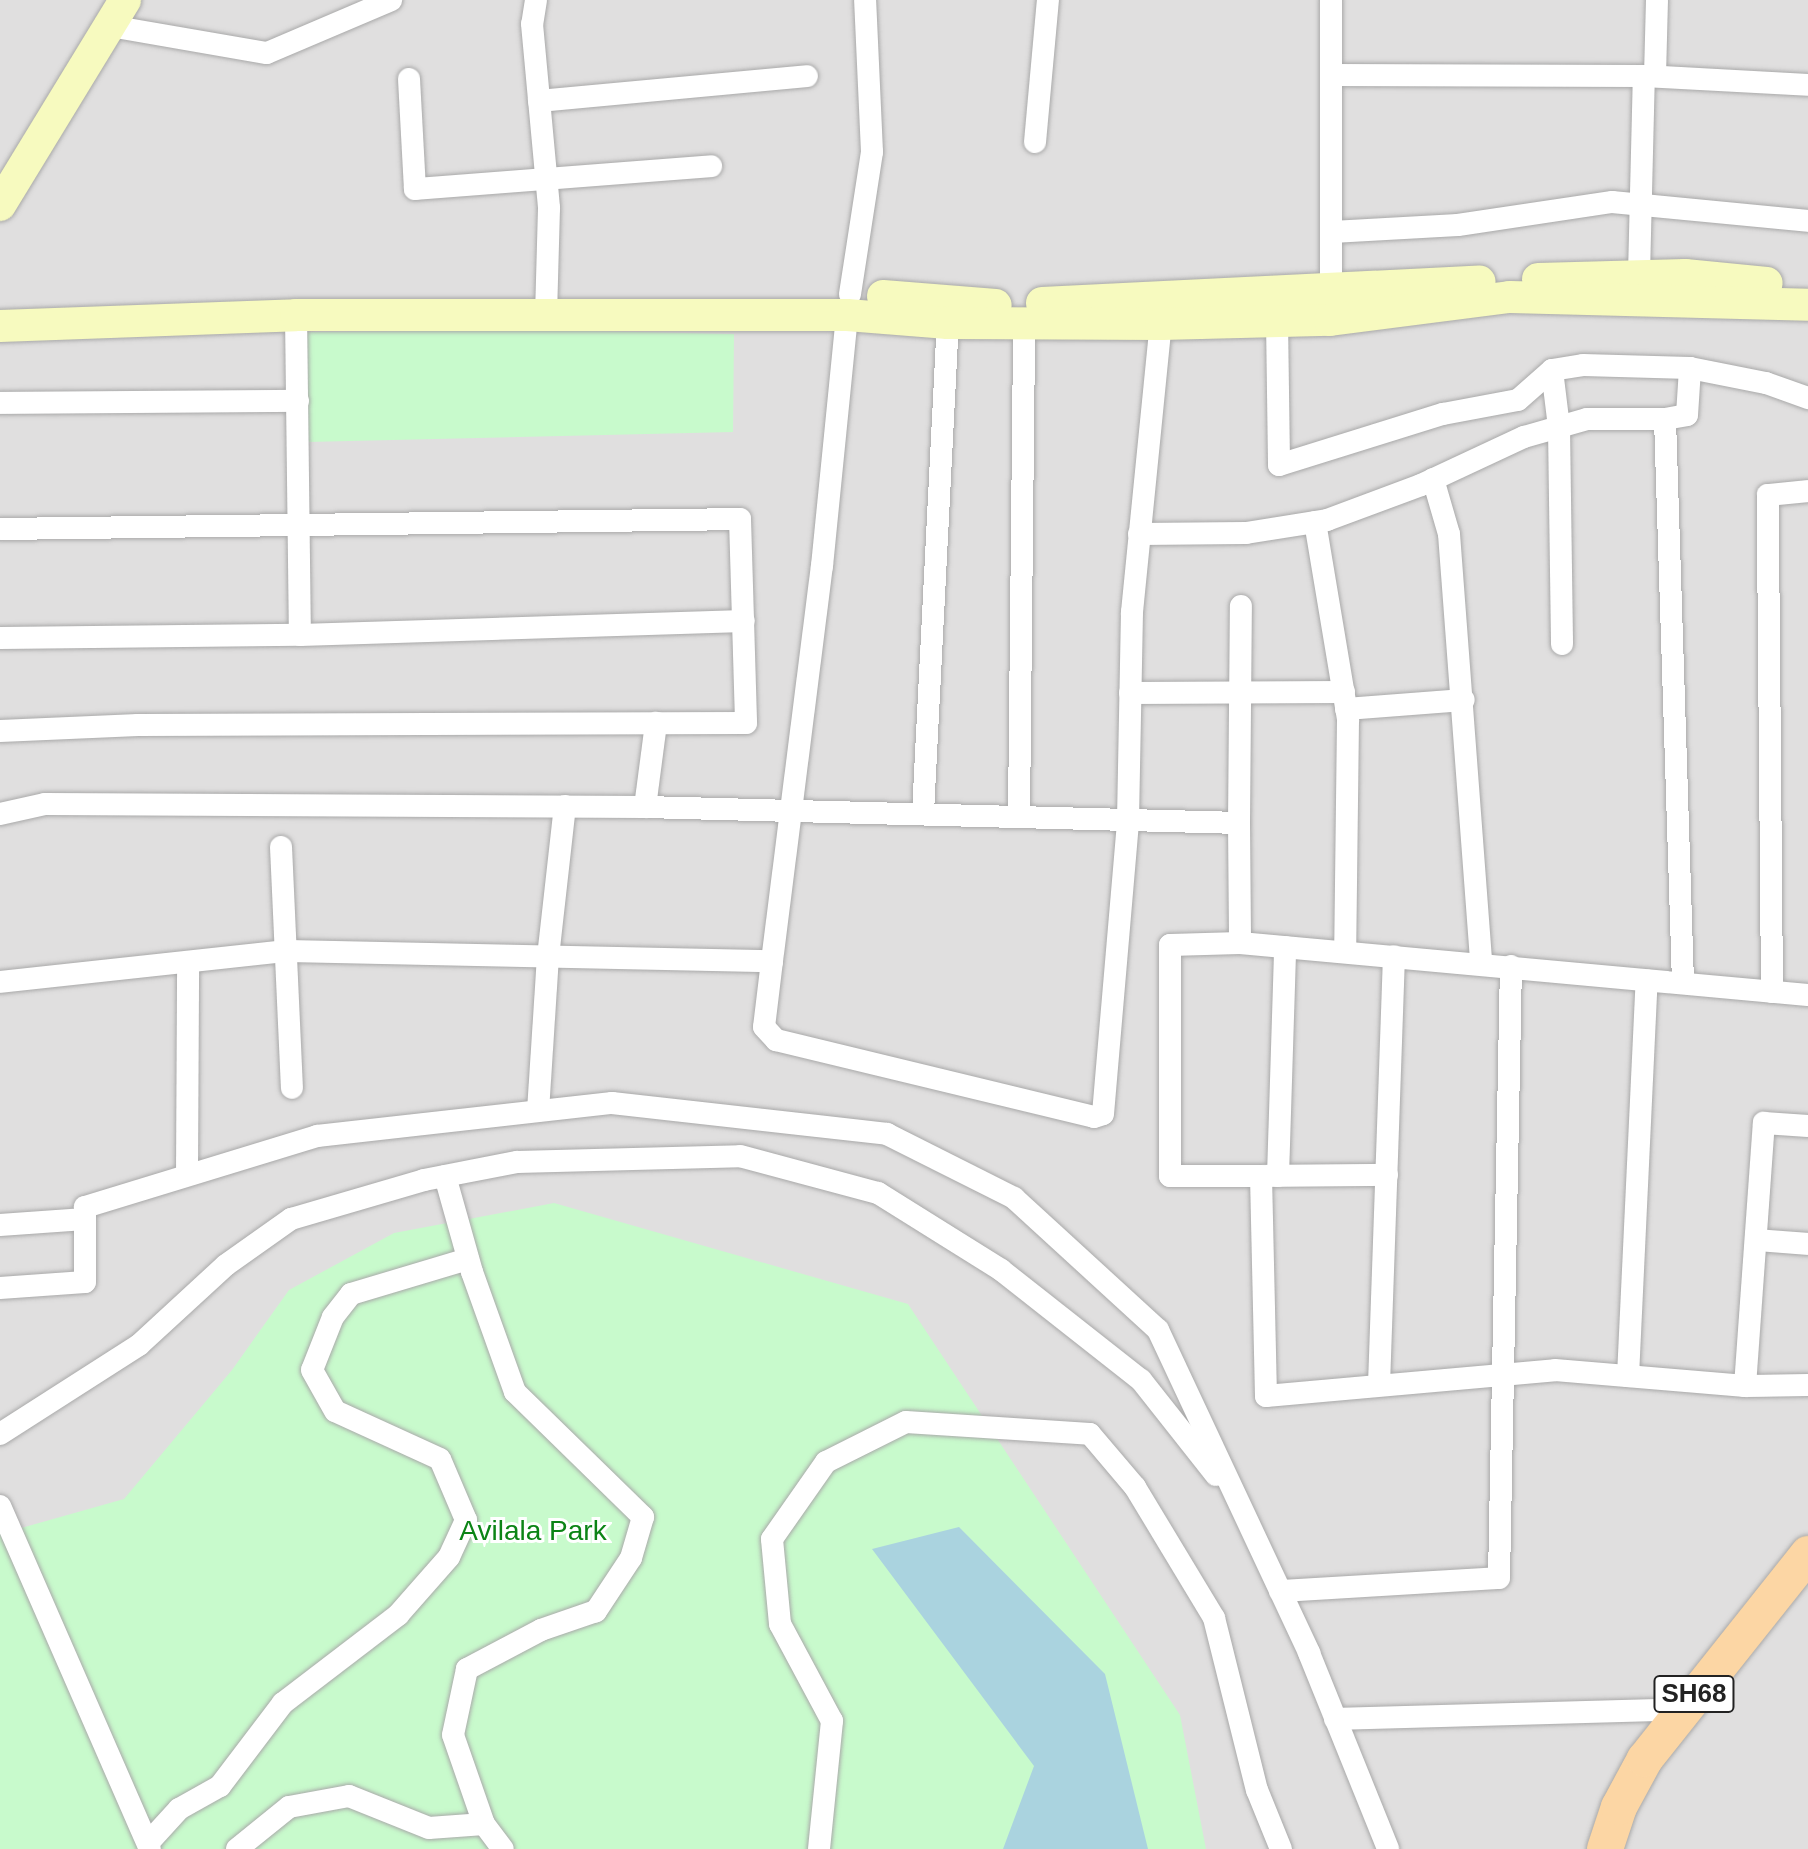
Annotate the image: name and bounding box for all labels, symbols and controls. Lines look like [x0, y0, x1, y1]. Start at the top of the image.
park label: Avilala Park [459, 1514, 607, 1548]
road number: SH68 [1652, 1672, 1736, 1716]

